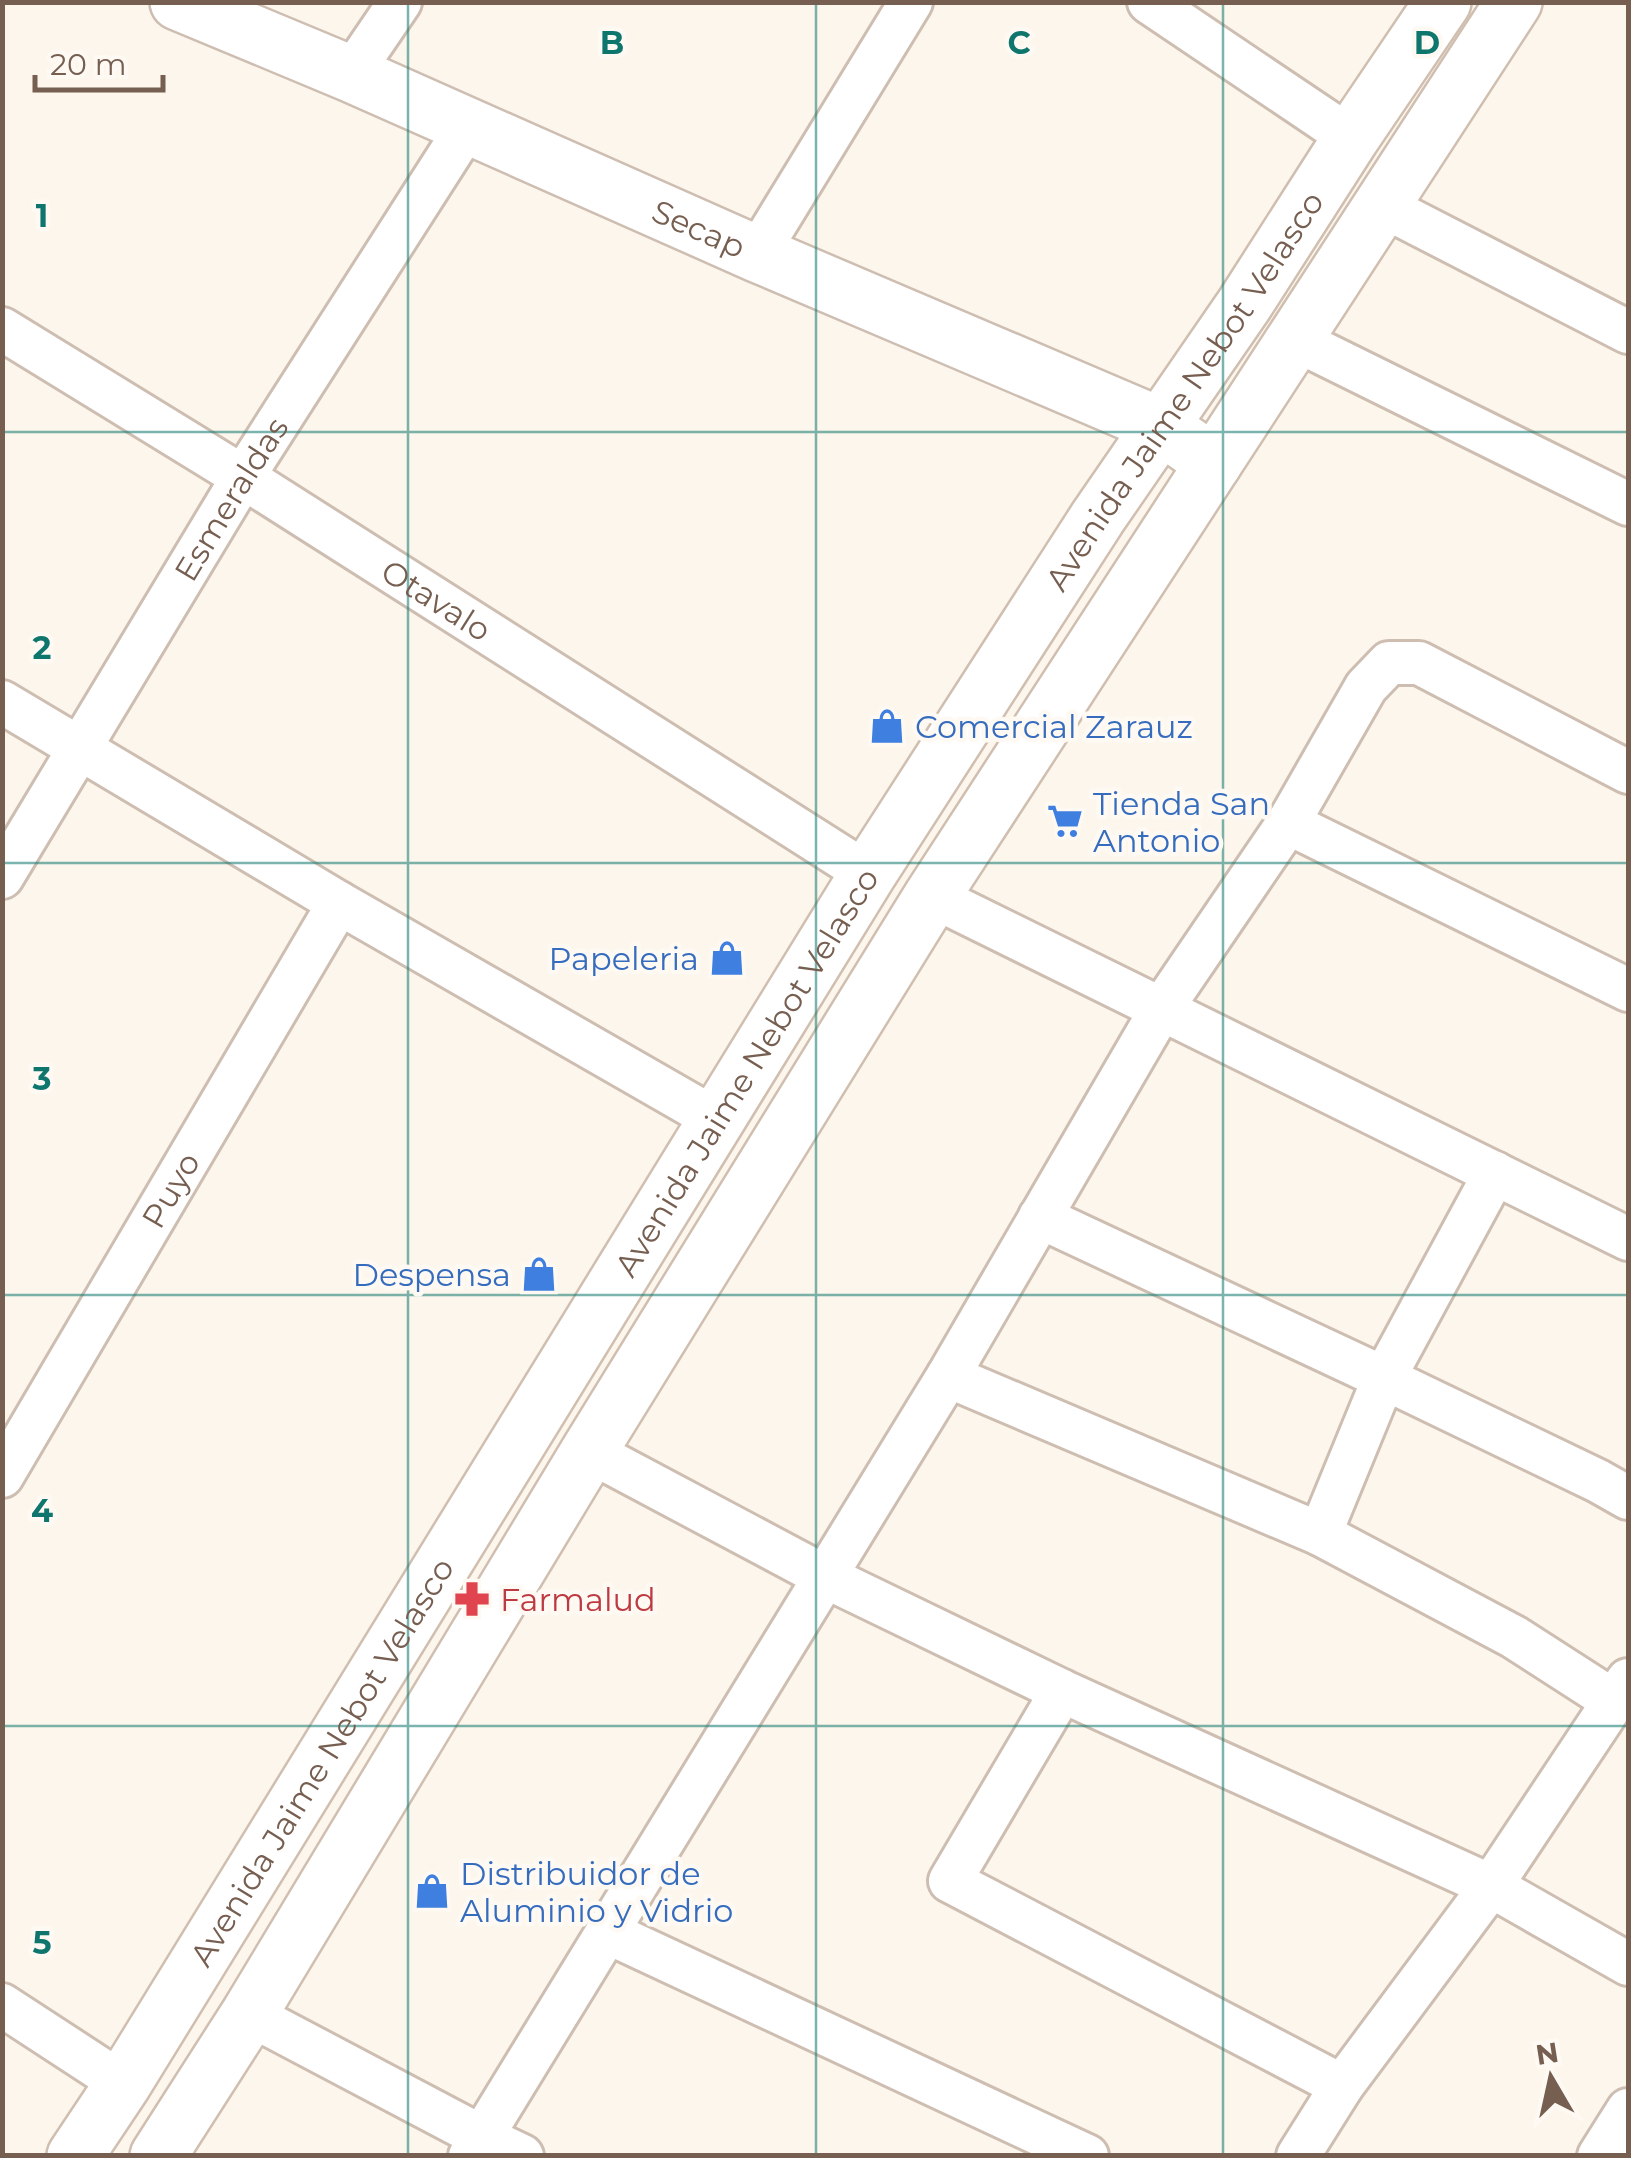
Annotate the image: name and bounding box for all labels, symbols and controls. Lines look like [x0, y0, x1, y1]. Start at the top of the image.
text: B [600, 23, 624, 62]
text: C [1007, 23, 1031, 62]
text: D [1414, 23, 1440, 62]
scale bar [35, 30, 162, 92]
text: 20 m [50, 46, 127, 83]
street label: Avenida Jaime Nebot Velasco [1037, 184, 1331, 598]
street label: Secap [646, 191, 751, 266]
text: 1 [36, 196, 48, 235]
street label: Esmeraldas [166, 409, 296, 588]
street label: Otavalo [374, 551, 499, 649]
text: 2 [33, 628, 51, 667]
shop icon: Comercial Zarauz [868, 707, 906, 745]
place label: Comercial Zarauz [915, 707, 1193, 746]
place label: Tienda San Antonio [1093, 784, 1270, 860]
supermarket icon: Tienda San Antonio [1046, 802, 1084, 840]
street label: Avenida Jaime Nebot Velasco [606, 861, 886, 1283]
place label: Papeleria [549, 939, 699, 978]
shop icon: Papeleria [708, 939, 746, 977]
text: 3 [32, 1059, 51, 1098]
street label: Puyo [133, 1145, 208, 1235]
place label: Despensa [352, 1255, 511, 1294]
shop icon: Despensa [520, 1255, 558, 1293]
text: 4 [31, 1491, 53, 1530]
street label: Avenida Jaime Nebot Velasco [181, 1550, 462, 1973]
pharmacy icon: Farmalud [453, 1580, 491, 1618]
place label: Farmalud [500, 1580, 656, 1619]
place label: Distribuidor de Aluminio y Vidrio [460, 1854, 733, 1930]
shop icon: Distribuidor de Aluminio y Vidrio [413, 1872, 451, 1910]
text: 5 [32, 1923, 52, 1962]
north arrow [1501, 2028, 1601, 2128]
text: N [1533, 2035, 1561, 2072]

